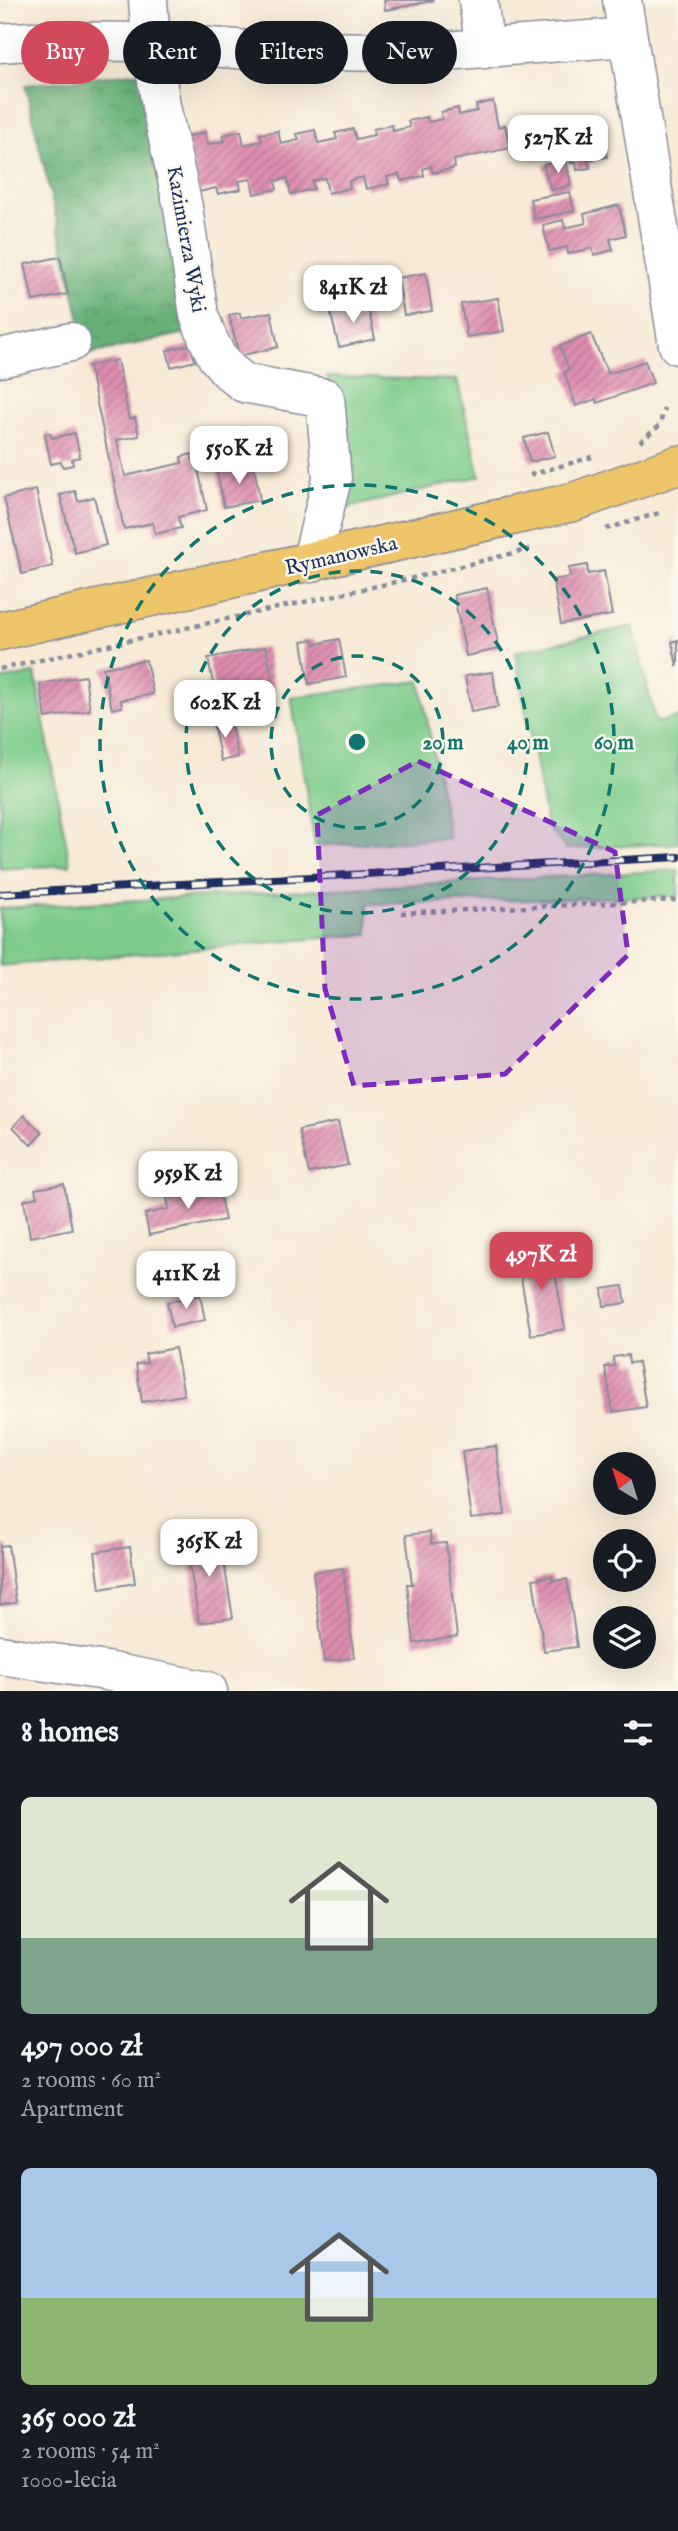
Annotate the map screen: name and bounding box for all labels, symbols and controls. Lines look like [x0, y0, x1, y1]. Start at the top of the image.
chip: Buy [21, 21, 109, 84]
chip: Rent [123, 21, 221, 84]
chip: Filters [235, 21, 348, 84]
chip: New [362, 21, 457, 84]
pin: 527K zł [493, 116, 623, 175]
text: 527K zł [524, 123, 592, 152]
street label: Kazimierza Wyki [159, 164, 212, 315]
pin: 841K zł [288, 266, 418, 325]
text: 841K zł [319, 273, 387, 302]
pin: 550K zł [174, 426, 304, 486]
text: 550K zł [206, 434, 272, 463]
street label: Rymanowska [282, 530, 401, 583]
pin: 602K zł [160, 680, 290, 740]
text: 602K zł [190, 688, 260, 717]
centre of rings [345, 730, 369, 754]
text: 20 m [423, 730, 464, 757]
text: 40 m [507, 730, 549, 757]
text: 60 m [594, 730, 635, 757]
pin: 959K zł [123, 1152, 253, 1211]
text: 959K zł [154, 1159, 222, 1188]
pin: 497K zł [476, 1232, 606, 1292]
text: 497K zł [506, 1240, 576, 1269]
pin: 411K zł [121, 1252, 251, 1311]
text: 411K zł [152, 1259, 220, 1288]
north arrow [593, 1452, 656, 1516]
map controls [593, 1452, 656, 1669]
pin: 365K zł [144, 1520, 274, 1579]
text: 365K zł [176, 1527, 242, 1556]
button: locate [593, 1529, 656, 1592]
button: layers [593, 1606, 656, 1669]
text: 8 homes [21, 1714, 119, 1752]
icon: filters [619, 1714, 657, 1752]
icon: home [276, 1843, 402, 1969]
text: 497 000 zł [21, 2028, 142, 2066]
text: 2 rooms · 60 m² [21, 2066, 161, 2095]
text: Apartment [21, 2095, 124, 2124]
icon: home [276, 2214, 402, 2340]
text: 365 000 zł [21, 2399, 135, 2437]
text: 2 rooms · 54 m² [21, 2437, 160, 2466]
text: 1000-lecia [21, 2466, 117, 2495]

